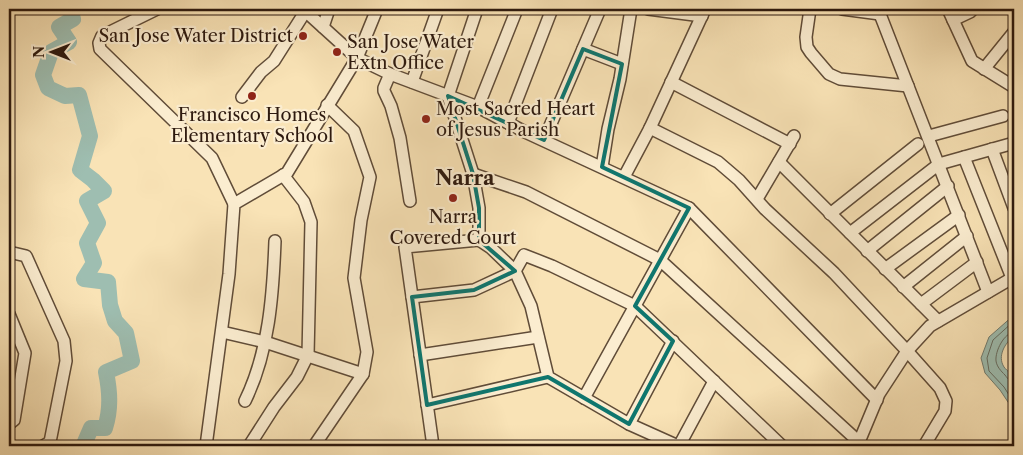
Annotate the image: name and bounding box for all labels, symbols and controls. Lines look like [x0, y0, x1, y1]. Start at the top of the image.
place label: San Jose Water District [98, 25, 294, 47]
north arrow [28, 28, 78, 78]
marker: San Jose Water District [297, 30, 309, 42]
place label: San Jose Water Extn Office [347, 31, 475, 74]
text: N [30, 46, 48, 58]
marker: San Jose Water Extn Office [331, 46, 343, 58]
marker: Francisco Homes Elementary School [246, 90, 258, 102]
place label: Most Sacred Heart of Jesus Parish [436, 98, 596, 141]
place label: Francisco Homes Elementary School [171, 104, 333, 147]
marker: Most Sacred Heart of Jesus Parish [420, 113, 432, 125]
district label: Narra [435, 166, 495, 190]
marker: Narra Covered Court [447, 192, 459, 204]
place label: Narra Covered Court [390, 206, 517, 249]

